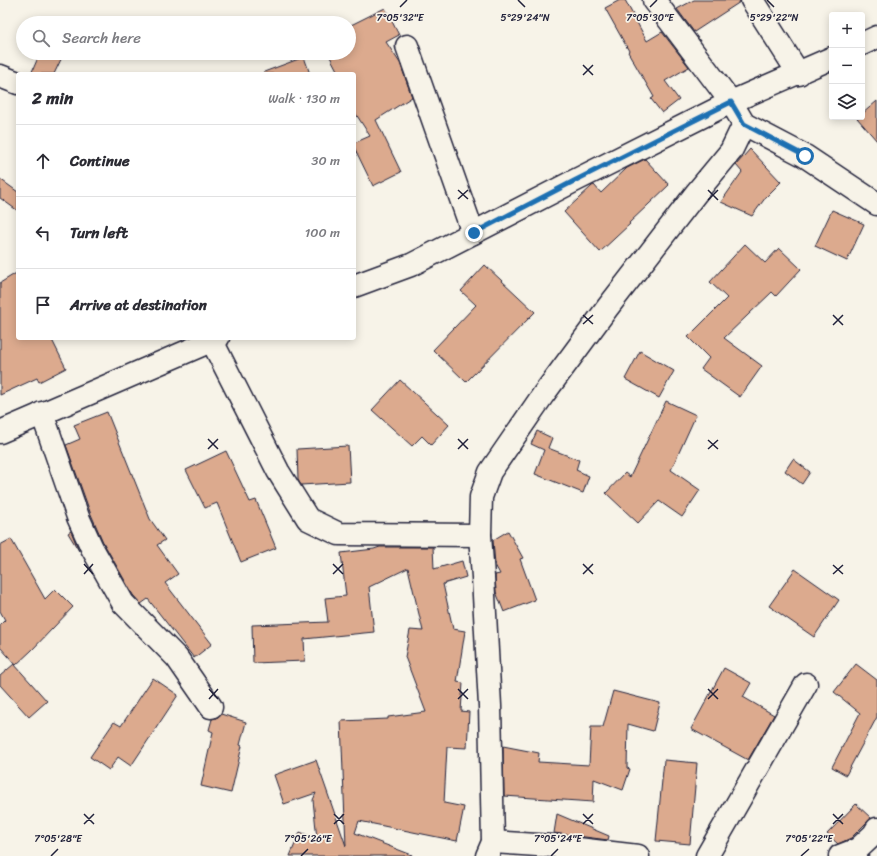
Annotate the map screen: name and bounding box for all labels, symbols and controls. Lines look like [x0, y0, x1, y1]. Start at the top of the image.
text: 7°05'32"E [376, 9, 425, 27]
text: 5°29'24"N [500, 9, 550, 27]
text: 7°05'30"E [626, 9, 675, 27]
text: 5°29'22"N [750, 9, 798, 27]
map controls [829, 12, 865, 120]
button: + [829, 12, 865, 48]
search box [16, 16, 356, 60]
text: Search here [62, 25, 141, 51]
icon: search [30, 27, 52, 49]
button: − [829, 48, 865, 84]
text: 2 min [32, 83, 73, 113]
button: layers [829, 84, 865, 120]
text: Walk · 130 m [268, 87, 340, 110]
route start [796, 147, 814, 165]
text: Continue [70, 148, 130, 174]
text: 30 m [311, 149, 340, 172]
icon: ahead [32, 150, 54, 172]
text: Turn left [70, 220, 128, 246]
text: 100 m [305, 221, 340, 244]
icon: left [32, 222, 54, 244]
route end [465, 224, 483, 242]
text: Arrive at destination [70, 292, 207, 318]
icon: arrive [32, 294, 54, 316]
text: 7°05'28"E [34, 830, 83, 848]
text: 7°05'26"E [284, 830, 333, 848]
text: 7°05'24"E [534, 830, 583, 848]
text: 7°05'22"E [785, 830, 834, 848]

